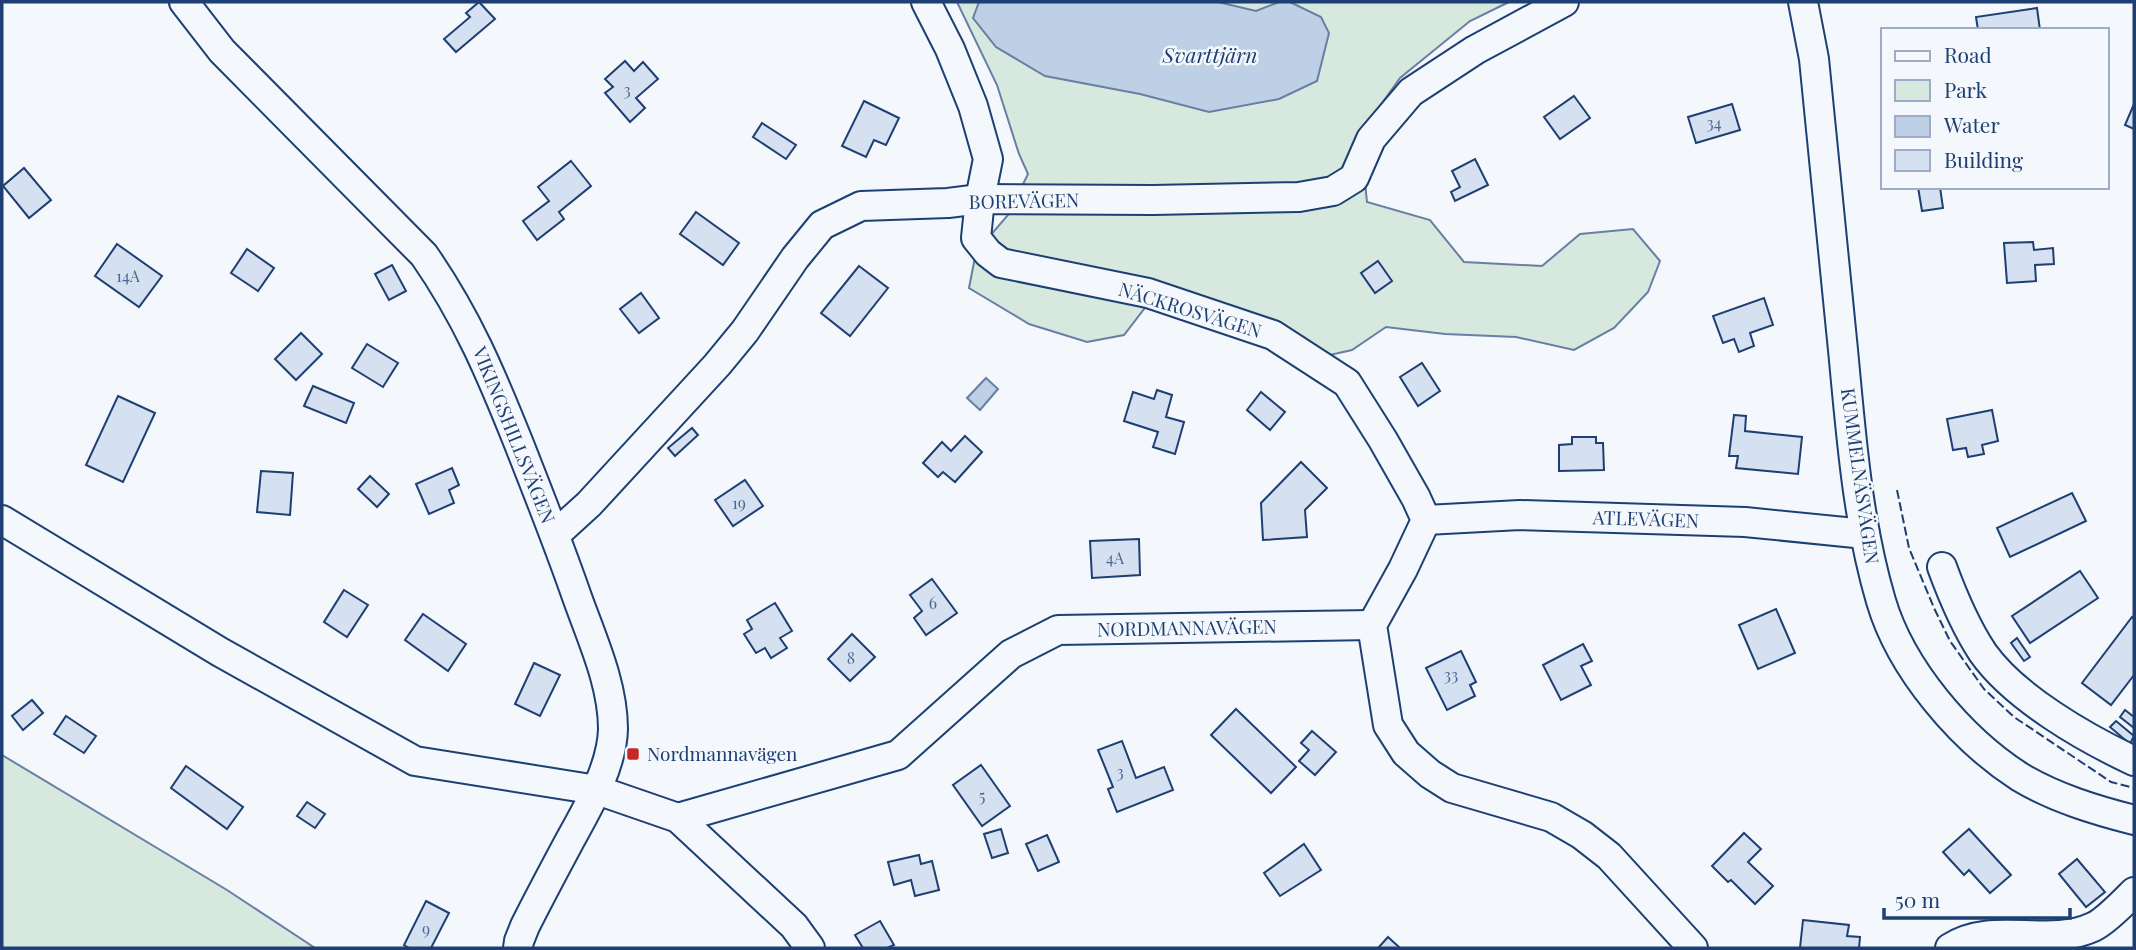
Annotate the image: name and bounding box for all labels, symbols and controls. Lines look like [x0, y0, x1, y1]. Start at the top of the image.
legend [1881, 28, 2108, 189]
water label: Svarttjärn [1162, 40, 1257, 68]
text: Road [1944, 40, 1992, 68]
text: Park [1944, 75, 1988, 103]
house number: 3 [623, 79, 631, 100]
text: Water [1943, 110, 2000, 138]
house number: 34 [1706, 112, 1722, 133]
text: Building [1944, 145, 2023, 173]
street label: BOREVÄGEN [968, 186, 1079, 214]
house number: 14A [116, 265, 141, 286]
street label: NÄCKROSVÄGEN [1116, 275, 1265, 343]
street label: VIKINGSHILLSVÄGEN [467, 341, 562, 527]
street label: KUMMELNÄSVÄGEN [1836, 386, 1886, 566]
house number: 19 [732, 492, 746, 513]
street label: ATLEVÄGEN [1591, 503, 1700, 533]
house number: 4A [1106, 547, 1125, 568]
house number: 6 [929, 592, 937, 613]
street label: NORDMANNAVÄGEN [1097, 612, 1277, 642]
house number: 8 [847, 647, 855, 668]
house number: 33 [1444, 664, 1458, 685]
place label: Nordmannavägen [647, 740, 798, 766]
marker: Nordmannavägen [625, 746, 641, 762]
house number: 3 [1116, 761, 1124, 782]
house number: 5 [979, 785, 985, 806]
scale bar [1884, 876, 2070, 920]
text: 50 m [1895, 885, 1941, 913]
house number: 9 [422, 918, 430, 939]

